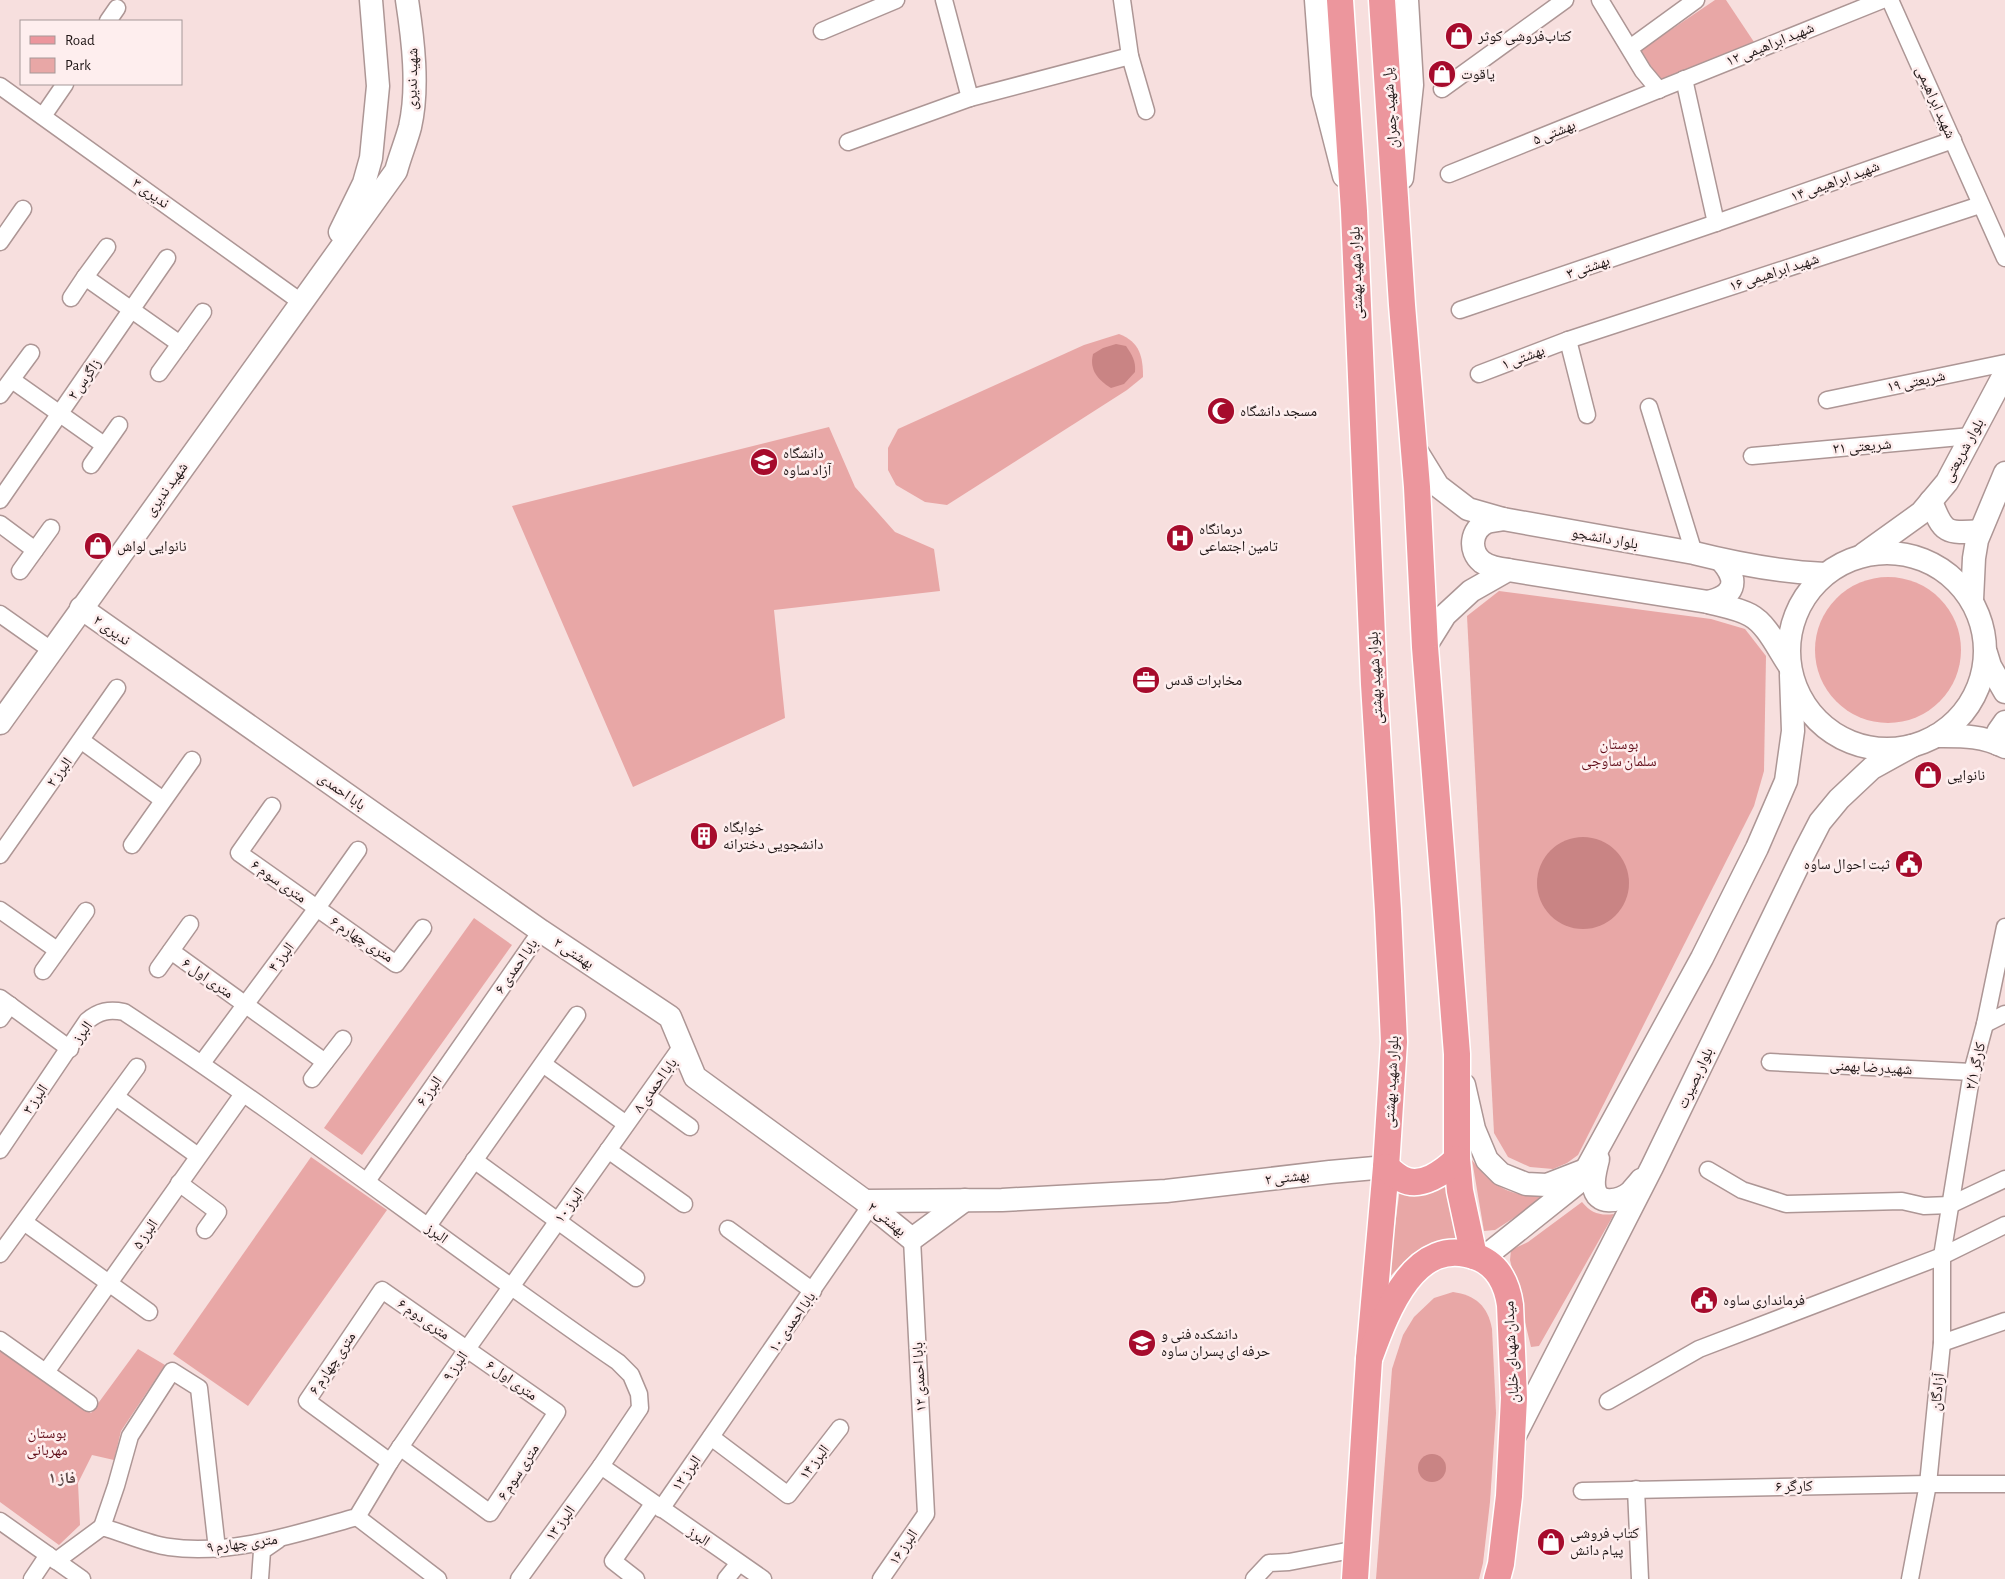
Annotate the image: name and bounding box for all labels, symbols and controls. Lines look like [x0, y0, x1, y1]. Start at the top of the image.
legend [20, 20, 182, 85]
street label: شهید ابراهیمی ۱۲ [1724, 20, 1817, 71]
shop icon: کتاب‌فروشی کوثر [1444, 21, 1474, 51]
place label: کتاب‌فروشی کوثر [1477, 29, 1571, 46]
text: Road [65, 33, 95, 48]
street label: شهید ندیری [404, 48, 423, 110]
text: Park [65, 58, 91, 73]
shop icon: یاقوت [1427, 59, 1457, 89]
street label: شهید ابراهیمی [1911, 64, 1958, 142]
street label: پل شهید چمران [1380, 67, 1403, 149]
place label: یاقوت [1461, 67, 1495, 83]
street label: بهشتی ۵ [1531, 117, 1578, 150]
street label: شهید ابراهیمی ۱۴ [1789, 158, 1882, 206]
street label: ندیری ۳ [128, 176, 172, 213]
street label: بلوار شهید بهشتی [1347, 226, 1368, 320]
street label: شهید ابراهیمی ۱۶ [1727, 251, 1822, 296]
street label: بهشتی ۳ [1565, 253, 1612, 284]
street label: بهشتی ۱ [1500, 342, 1547, 374]
street label: زاگرس ۲ [65, 356, 106, 404]
street label: شریعتی ۱۹ [1886, 368, 1947, 397]
mosque icon: مسجد دانشگاه [1206, 396, 1236, 426]
place label: مسجد دانشگاه [1240, 404, 1317, 419]
street label: بلوار شریعتی [1940, 416, 1989, 485]
street label: شریعتی ۲۱ [1832, 436, 1892, 459]
place label: دانشگاه آزاد ساوه [783, 446, 833, 479]
school or university icon: دانشگاه آزاد ساوه [749, 447, 779, 477]
street label: شهید ندیری [142, 460, 192, 520]
place label: درمانگاه تامین اجتماعی [1199, 522, 1278, 556]
hospital icon: درمانگاه تامین اجتماعی [1165, 523, 1195, 553]
street label: بلوار دانشجو [1570, 525, 1639, 553]
shop icon: نانوایی لواش [83, 531, 113, 561]
place label: نانوایی لواش [117, 539, 187, 556]
street label: ندیری ۲ [89, 613, 133, 650]
street label: بلوار شهید بهشتی [1366, 631, 1387, 725]
office icon: مخابرات قدس [1131, 665, 1161, 695]
place label: مخابرات قدس [1165, 673, 1242, 690]
park label: بوستان سلمان ساوجی [1581, 737, 1657, 771]
street label: البرز ۲ [44, 755, 76, 790]
shop icon: نانوایی [1913, 760, 1943, 790]
place label: نانوایی [1947, 768, 1985, 785]
street label: بابا احمدی [314, 770, 368, 815]
place label: خوابگاه دانشجویی دخترانه [723, 820, 823, 854]
building icon: خوابگاه دانشجویی دخترانه [689, 821, 719, 851]
public building icon: ثبت احوال ساوه [1894, 849, 1924, 879]
street label: ۶ متری سوم [247, 857, 309, 907]
place label: ثبت احوال ساوه [1804, 857, 1890, 874]
street label: ۶ متری چهارم [327, 914, 396, 967]
street label: بهشتی ۲ [550, 935, 597, 974]
street label: بابا احمدی ۶ [492, 936, 542, 998]
street label: البرز ۴ [266, 940, 298, 975]
street label: ۶ متری اول [178, 955, 236, 1003]
street label: البرز [69, 1019, 96, 1047]
street label: بلوار شهید بهشتی [1382, 1035, 1403, 1129]
street label: کارگر ۲/۱ [1963, 1041, 1989, 1092]
street label: بلوار بصیرت [1675, 1045, 1717, 1111]
street label: بابا احمدی ۸ [631, 1055, 682, 1116]
street label: شهیدرضا بهمنی [1829, 1058, 1913, 1079]
street label: البرز ۶ [414, 1074, 446, 1109]
street label: البرز ۳ [20, 1082, 51, 1117]
street label: بهشتی ۲ [1264, 1167, 1310, 1190]
street label: البرز ۱۰ [552, 1185, 588, 1226]
street label: بهشتی ۲ [863, 1199, 909, 1241]
street label: البرز ۵ [130, 1217, 161, 1252]
street label: البرز [422, 1220, 450, 1247]
public building icon: فرمانداری ساوه [1689, 1285, 1719, 1315]
street label: بابا احمدی ۱۰ [766, 1289, 820, 1356]
place label: فرمانداری ساوه [1723, 1293, 1805, 1310]
street label: ۶ متری دوم [394, 1296, 453, 1344]
street label: میدان شهدای خلبان [1501, 1300, 1524, 1403]
place label: دانشکده فنی و حرفه ای پسران ساوه [1161, 1327, 1271, 1361]
school or university icon: دانشکده فنی و حرفه ای پسران ساوه [1127, 1328, 1157, 1358]
street label: ۶ متری چهارم [306, 1329, 360, 1398]
street label: بابا احمدی ۱۲ [910, 1342, 931, 1412]
street label: البرز ۹ [440, 1349, 471, 1384]
street label: ۶ متری اول [482, 1357, 540, 1405]
street label: آزادگان [1927, 1371, 1949, 1412]
park label: بوستان مهربانی [27, 1426, 68, 1460]
street label: ۶ متری سوم [495, 1441, 544, 1504]
street label: البرز ۱۴ [797, 1442, 833, 1483]
street label: البرز ۱۲ [669, 1453, 705, 1494]
district label: فاز ۱ [48, 1470, 76, 1486]
street label: کارگر ۶ [1775, 1479, 1813, 1495]
street label: البرز ۱۳ [543, 1503, 579, 1544]
street label: البرز [684, 1523, 712, 1550]
place label: کتاب فروشی پیام دانش [1570, 1526, 1639, 1560]
street label: البرز ۱۶ [886, 1527, 921, 1568]
shop icon: کتاب فروشی پیام دانش [1536, 1527, 1566, 1557]
street label: ۹ متری چهارم [206, 1532, 279, 1557]

